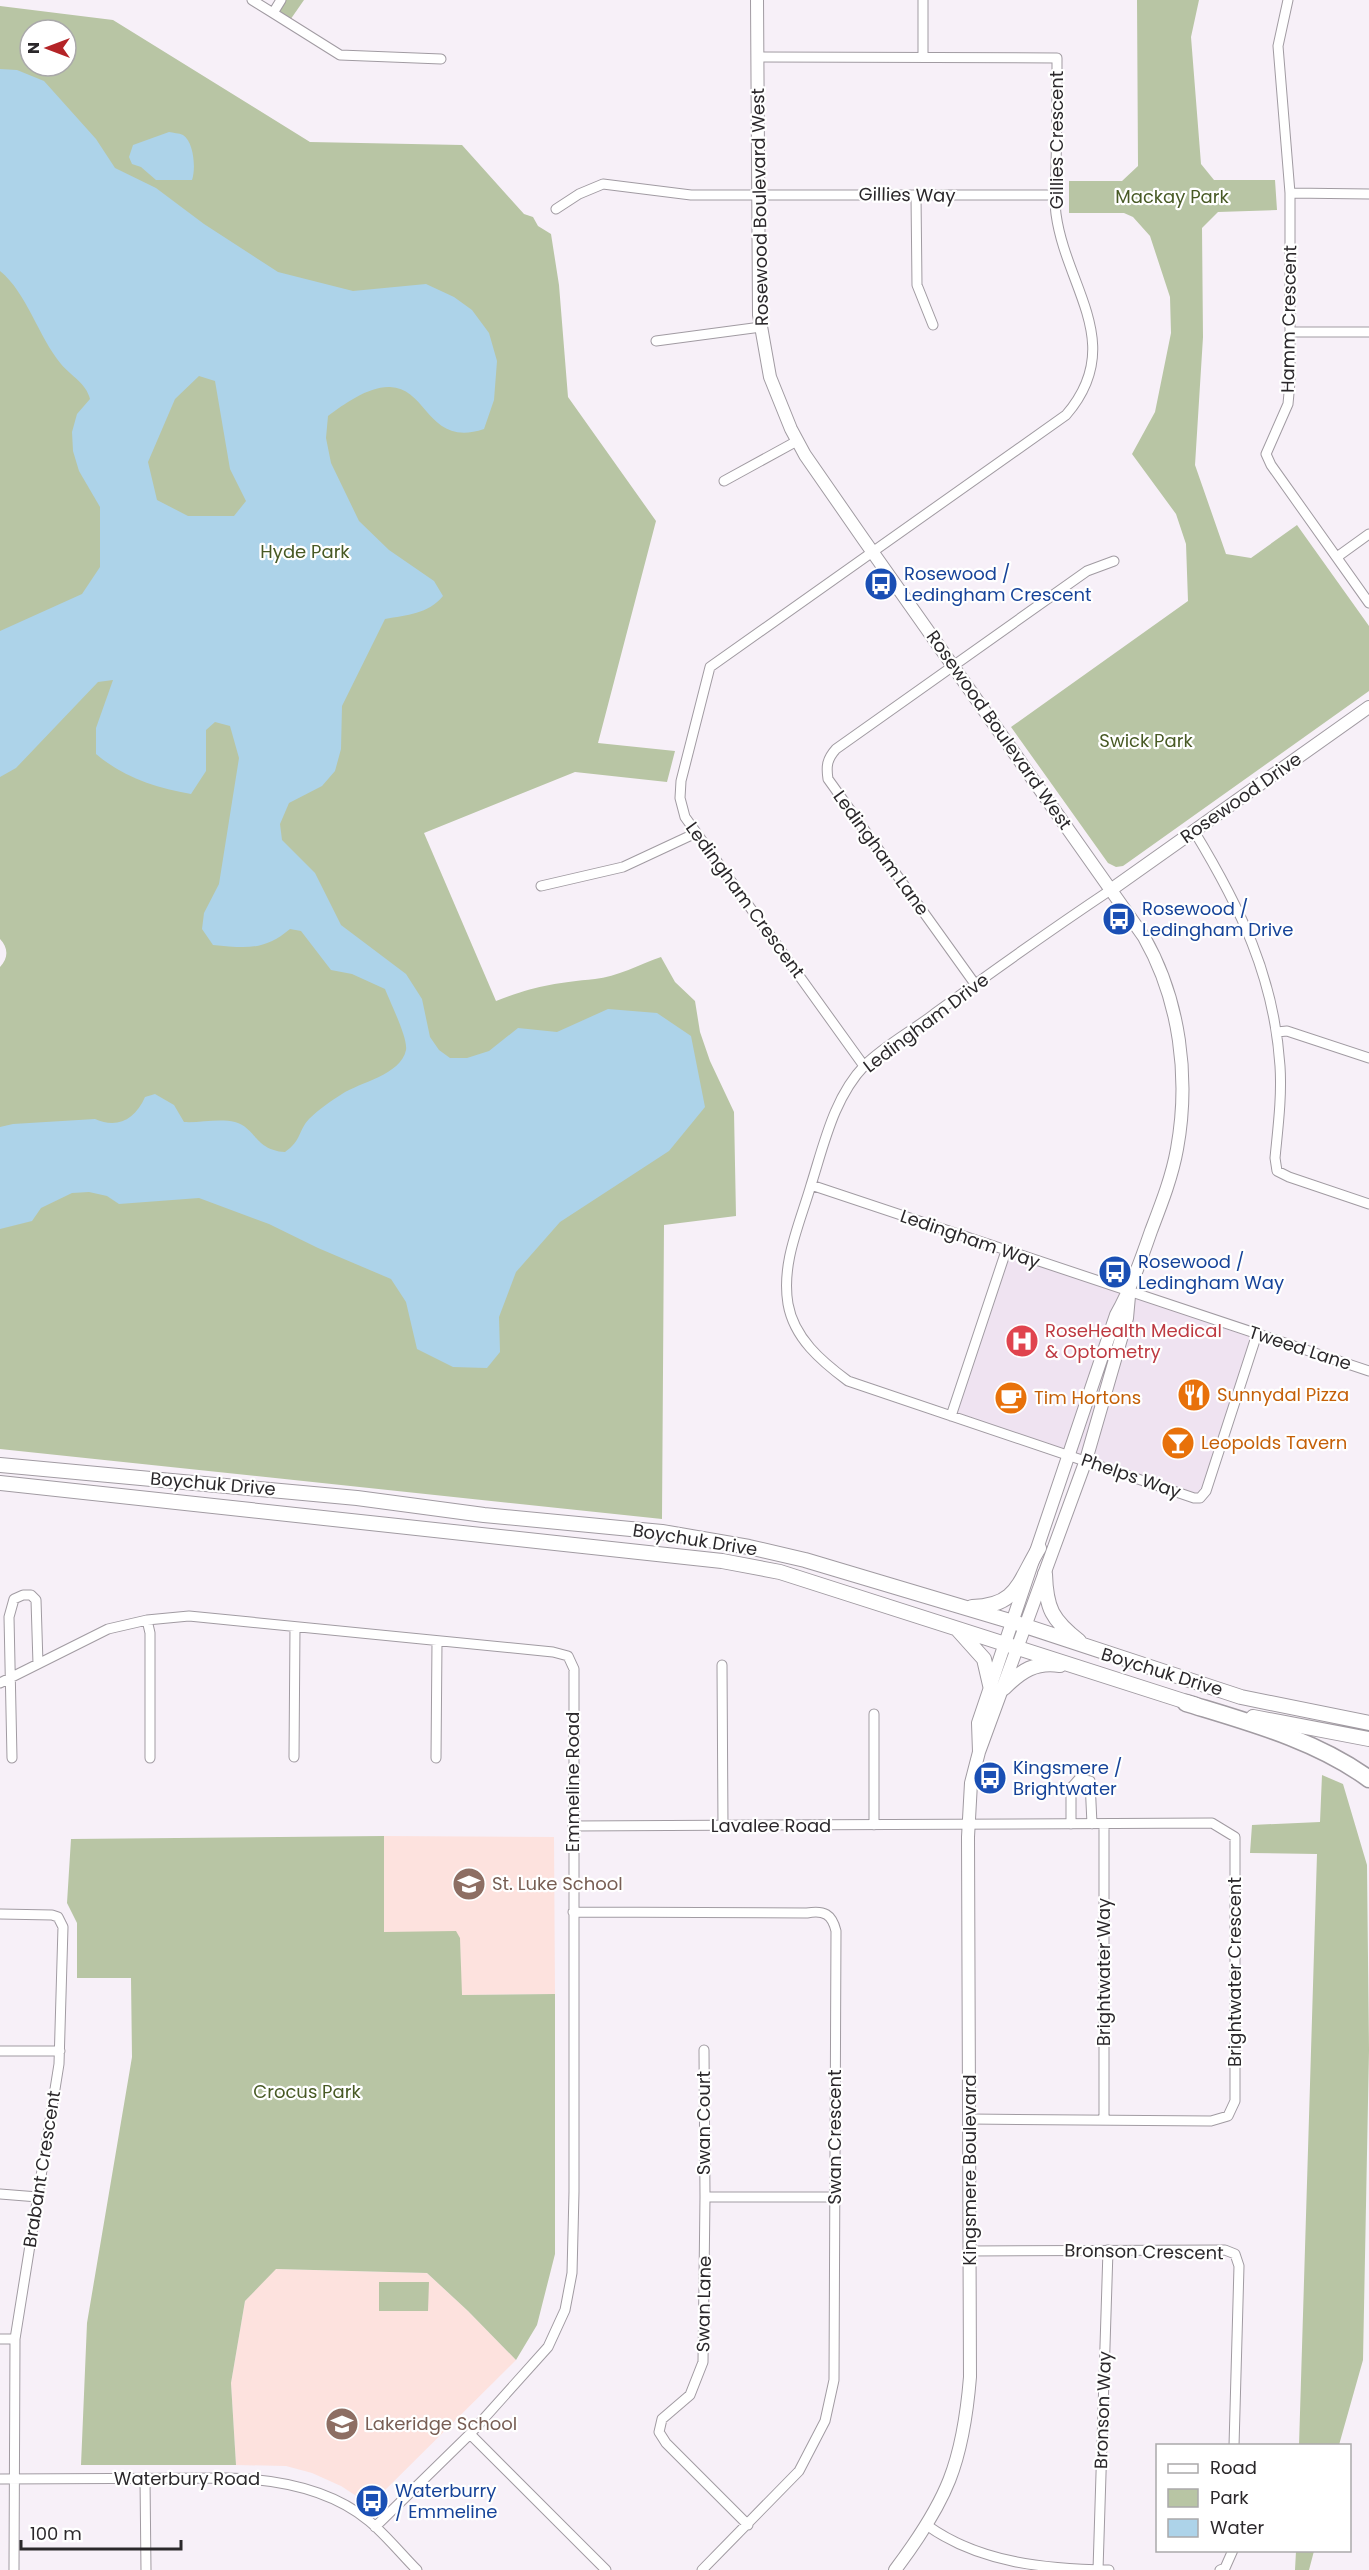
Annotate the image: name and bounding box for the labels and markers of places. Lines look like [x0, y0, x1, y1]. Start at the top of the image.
place label: Rosewood / Ledingham Crescent [904, 561, 1092, 607]
bus stop icon: Rosewood / Ledingham Crescent [863, 566, 899, 602]
place label: Rosewood / Ledingham Drive [1142, 896, 1293, 942]
bus stop icon: Rosewood / Ledingham Drive [1101, 901, 1137, 937]
place label: Rosewood / Ledingham Way [1138, 1249, 1284, 1295]
bus stop icon: Rosewood / Ledingham Way [1097, 1254, 1133, 1290]
place label: RoseHealth Medical & Optometry [1045, 1318, 1222, 1364]
hospital icon: RoseHealth Medical & Optometry [1004, 1323, 1040, 1359]
restaurant icon: Sunnydal Pizza [1176, 1377, 1212, 1413]
cafe icon: Tim Hortons [993, 1380, 1029, 1416]
place label: Sunnydal Pizza [1217, 1382, 1349, 1407]
place label: Tim Hortons [1034, 1385, 1141, 1410]
bar icon: Leopolds Tavern [1160, 1425, 1196, 1461]
place label: Leopolds Tavern [1201, 1430, 1347, 1455]
place label: Kingsmere / Brightwater [1013, 1755, 1122, 1801]
bus stop icon: Kingsmere / Brightwater [972, 1760, 1008, 1796]
school or university icon: St. Luke School [451, 1866, 487, 1902]
place label: St. Luke School [492, 1871, 623, 1896]
school or university icon: Lakeridge School [324, 2406, 360, 2442]
place label: Lakeridge School [365, 2411, 517, 2436]
place label: Waterburry / Emmeline [395, 2478, 497, 2524]
bus stop icon: Waterburry / Emmeline [354, 2483, 390, 2519]

